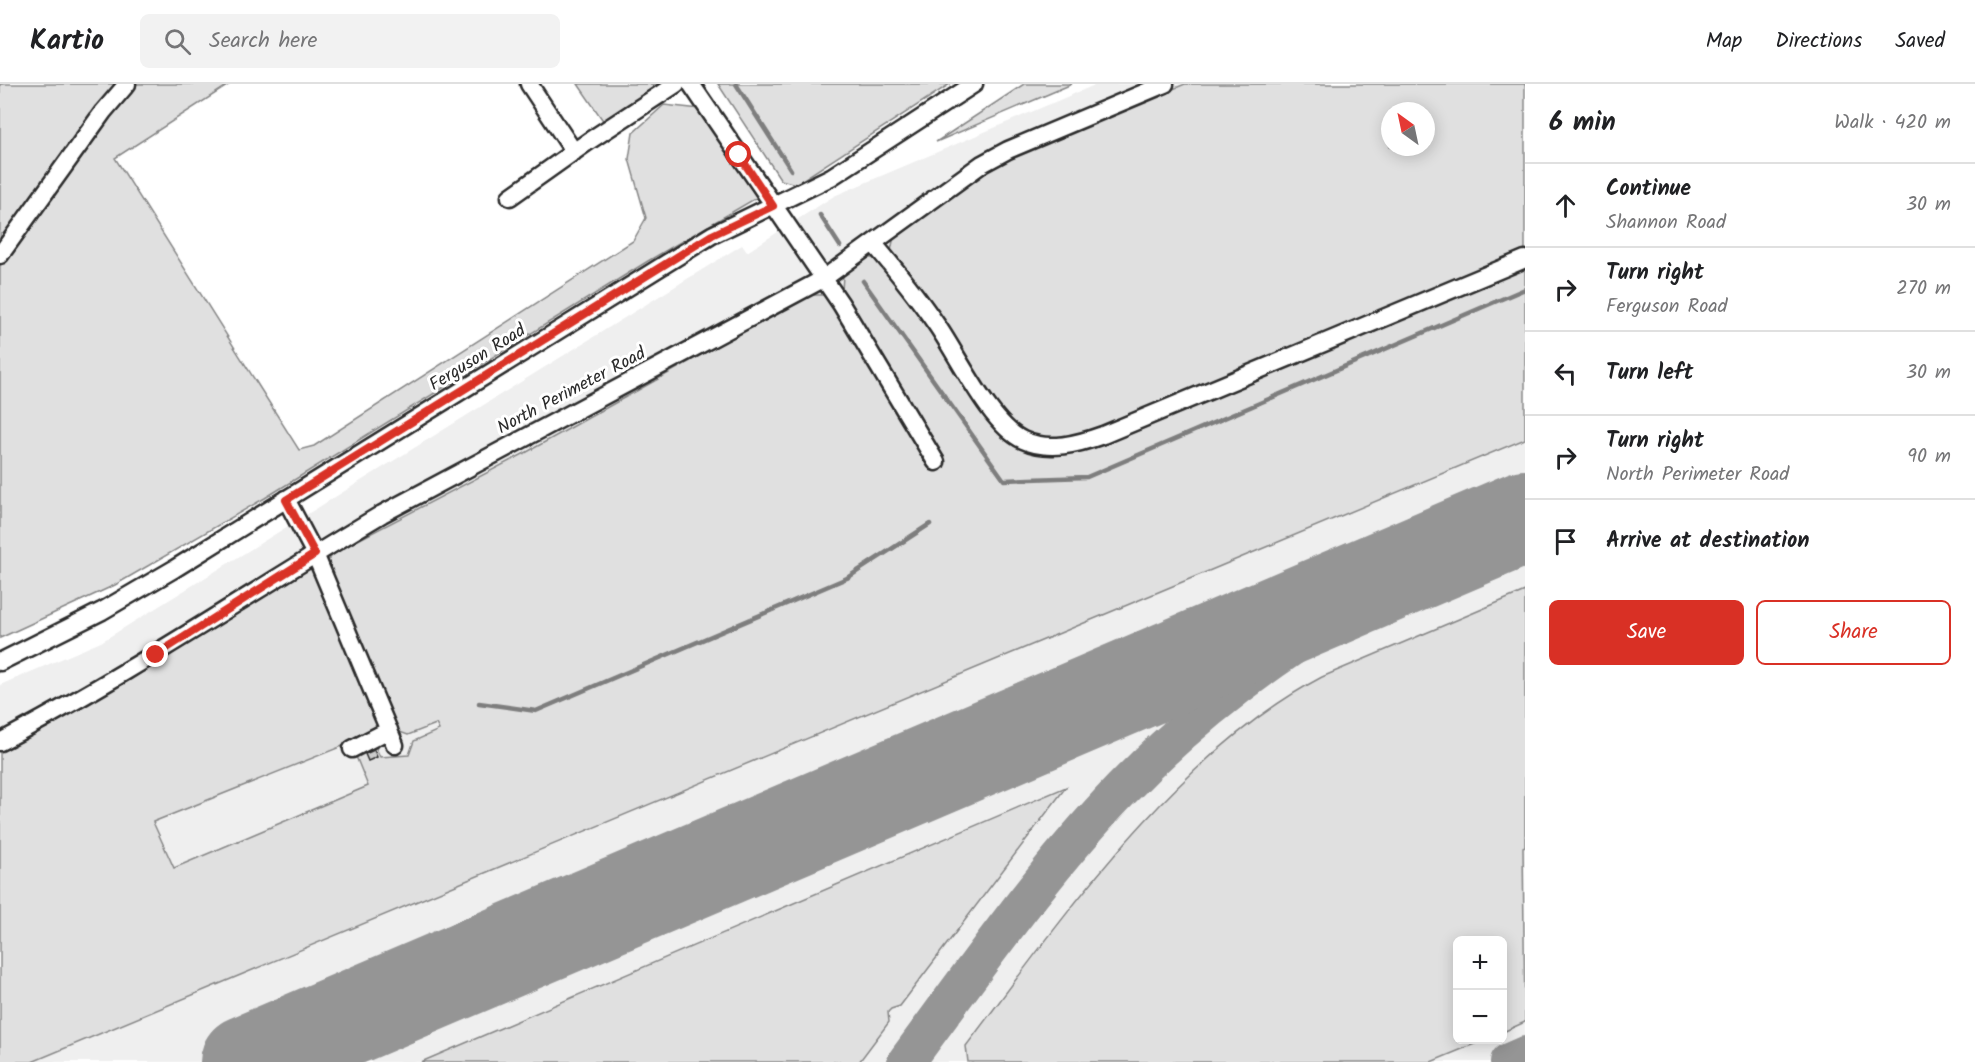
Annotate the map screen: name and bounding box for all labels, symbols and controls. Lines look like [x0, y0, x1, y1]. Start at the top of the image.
search box [140, 14, 560, 68]
text: Kartio [30, 19, 104, 64]
text: Search here [209, 24, 317, 59]
icon: search [161, 25, 194, 58]
text: Map [1706, 25, 1742, 58]
text: Directions [1775, 25, 1862, 58]
text: Saved [1895, 25, 1945, 58]
north arrow [1381, 102, 1435, 156]
text: 6 min [1549, 102, 1616, 144]
text: Walk · 420 m [1834, 107, 1951, 139]
route start [725, 141, 751, 167]
text: Continue [1606, 172, 1691, 207]
icon: ahead [1549, 189, 1582, 222]
text: 30 m [1906, 189, 1951, 221]
text: Shannon Road [1606, 207, 1726, 239]
text: Turn right [1606, 256, 1704, 291]
icon: right [1549, 273, 1582, 306]
text: 270 m [1896, 273, 1951, 305]
text: Ferguson Road [1606, 291, 1728, 323]
street label: Ferguson Road [424, 316, 533, 400]
street label: North Perimeter Road [492, 339, 652, 443]
text: Turn left [1606, 356, 1693, 391]
icon: left [1549, 357, 1582, 390]
text: 30 m [1906, 357, 1951, 389]
text: Turn right [1606, 424, 1704, 459]
icon: right [1549, 441, 1582, 474]
text: 90 m [1907, 441, 1951, 473]
text: North Perimeter Road [1606, 459, 1789, 491]
text: Arrive at destination [1606, 524, 1809, 559]
icon: arrive [1549, 525, 1582, 558]
button: Save [1549, 600, 1744, 665]
button: Share [1756, 600, 1951, 665]
route end [142, 641, 168, 667]
map controls [1453, 936, 1507, 1044]
button: + [1453, 936, 1507, 990]
button: − [1453, 990, 1507, 1044]

